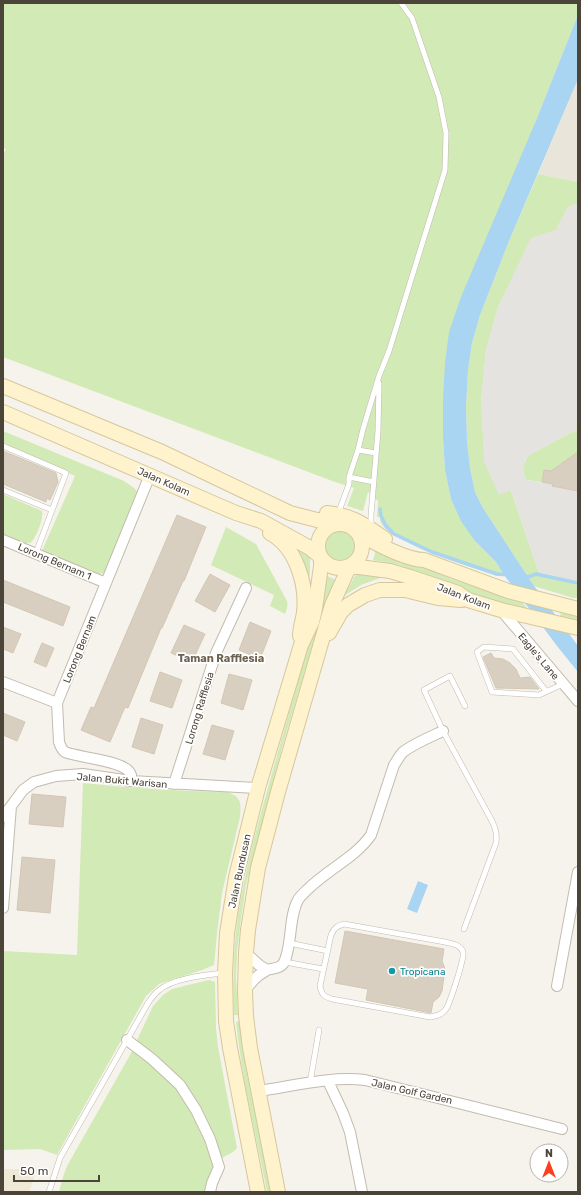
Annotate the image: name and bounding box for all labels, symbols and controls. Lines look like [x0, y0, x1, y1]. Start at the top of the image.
street label: Jalan Kolam [135, 465, 192, 499]
street label: Lorong Bernam 1 [16, 541, 93, 583]
street label: Jalan Kolam [435, 581, 492, 613]
street label: Lorong Bernam [61, 614, 99, 685]
street label: Eagle's Lane [515, 631, 562, 683]
district label: Taman Rafflesia [178, 652, 264, 665]
street label: Lorong Rafflesia [183, 671, 217, 746]
street label: Jalan Bukit Warisan [76, 771, 168, 791]
street label: Jalan Bundusan [226, 833, 254, 909]
marker: Tropicana [387, 966, 397, 976]
place label: Tropicana [400, 966, 445, 978]
street label: Jalan Golf Garden [370, 1077, 454, 1107]
north arrow [529, 1143, 569, 1183]
text: N [545, 1147, 553, 1160]
scale bar [14, 1157, 99, 1183]
text: 50 m [20, 1164, 48, 1178]

